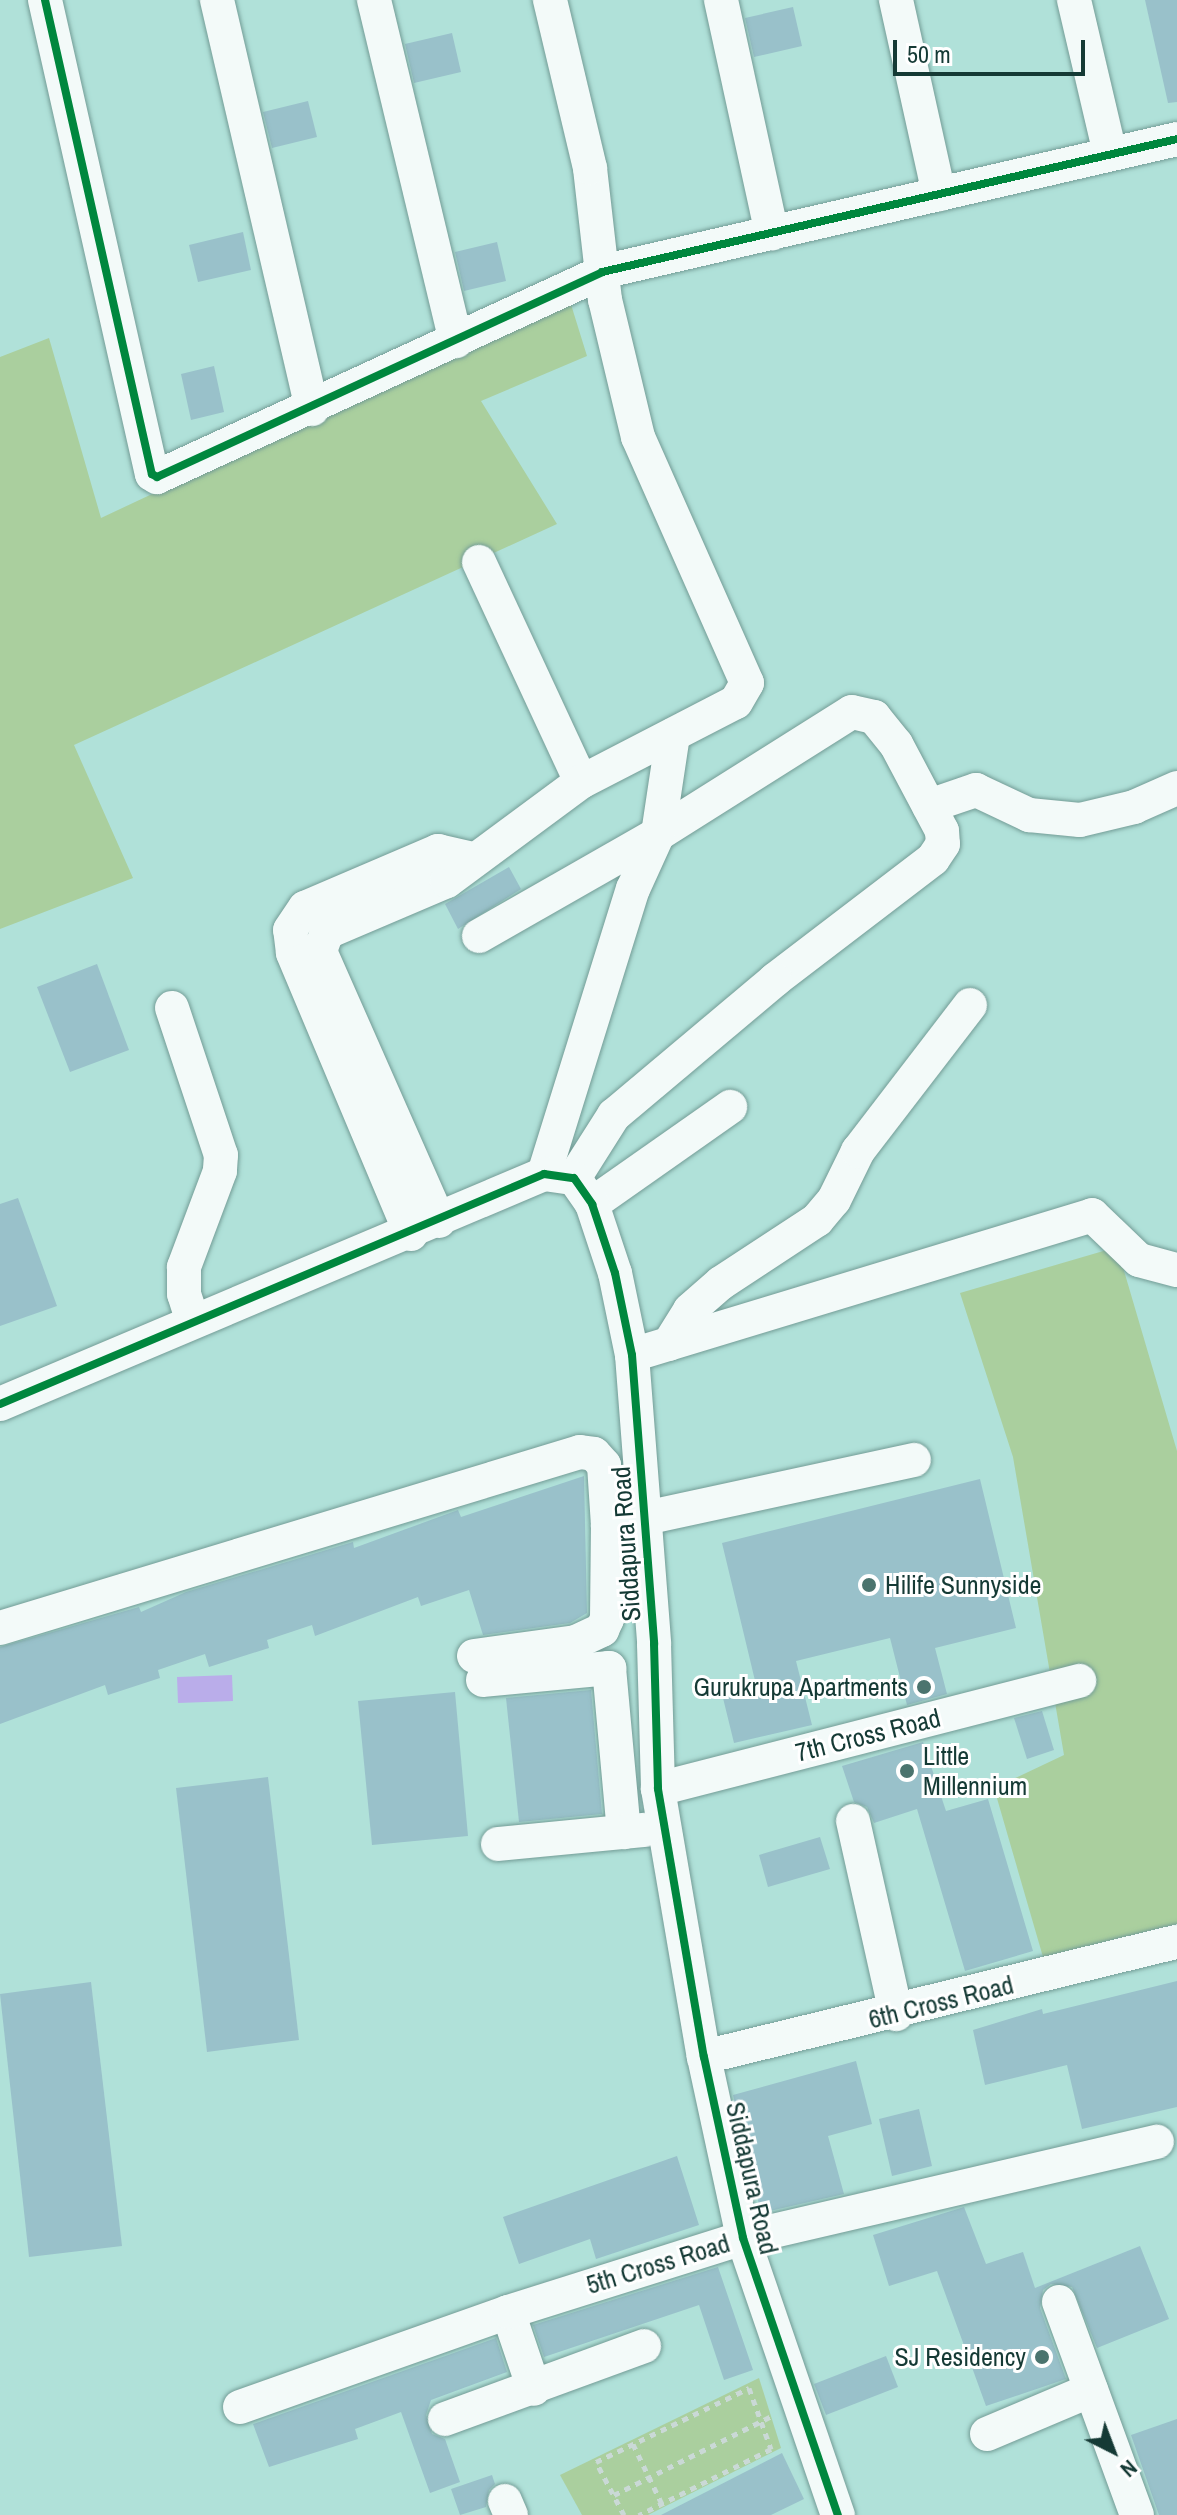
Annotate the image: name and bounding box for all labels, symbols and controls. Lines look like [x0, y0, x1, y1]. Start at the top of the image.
scale bar [897, 24, 1089, 74]
text: 50 m [907, 38, 951, 70]
street label: Siddapura Road [605, 1465, 647, 1623]
place label: Hilife Sunnyside [885, 1569, 1041, 1601]
marker: Hilife Sunnyside [860, 1576, 878, 1594]
place label: Gurukrupa Apartments [692, 1671, 908, 1703]
marker: Gurukrupa Apartments [915, 1678, 933, 1696]
street label: 7th Cross Road [792, 1702, 944, 1768]
place label: Little Millennium [923, 1740, 1027, 1802]
marker: Little Millennium [898, 1762, 916, 1780]
street label: 6th Cross Road [865, 1969, 1017, 2035]
street label: Siddapura Road [719, 2099, 785, 2257]
street label: 5th Cross Road [583, 2227, 733, 2301]
place label: SJ Residency [894, 2341, 1026, 2373]
marker: SJ Residency [1033, 2348, 1051, 2366]
north arrow [1073, 2411, 1153, 2491]
text: N [1114, 2453, 1144, 2484]

